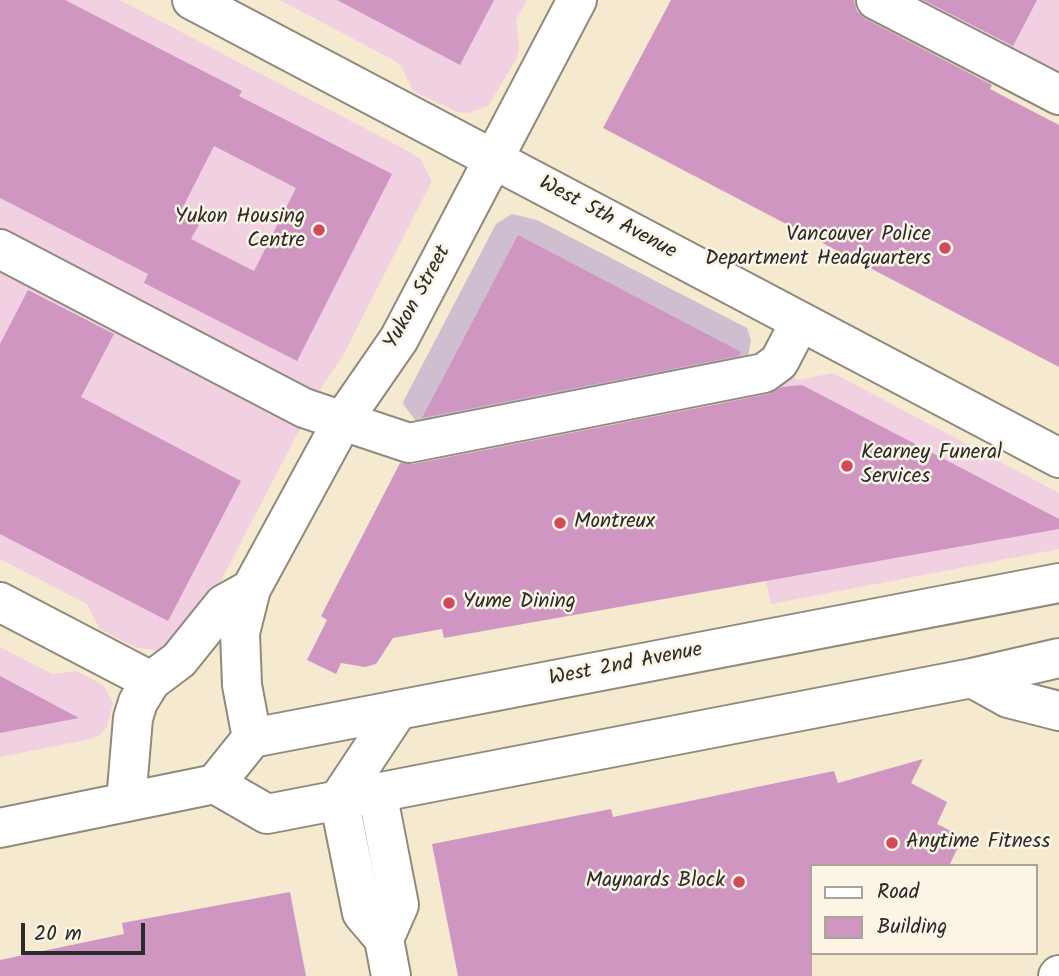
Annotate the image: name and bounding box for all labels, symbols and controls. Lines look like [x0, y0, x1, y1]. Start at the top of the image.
street label: West 5th Avenue [534, 172, 680, 266]
place label: Yukon Housing Centre [175, 205, 305, 255]
marker: Yukon Housing Centre [311, 222, 327, 238]
place label: Vancouver Police Department Headquarters [705, 223, 931, 273]
marker: Vancouver Police Department Headquarters [937, 240, 953, 256]
street label: Yukon Street [380, 242, 458, 354]
place label: Kearney Funeral Services [861, 441, 1002, 491]
marker: Kearney Funeral Services [839, 458, 855, 474]
place label: Montreux [574, 510, 655, 536]
marker: Montreux [552, 515, 568, 531]
place label: Yume Dining [463, 590, 576, 616]
marker: Yume Dining [441, 595, 457, 611]
street label: West 2nd Avenue [547, 639, 705, 693]
place label: Anytime Fitness [906, 830, 1050, 856]
marker: Anytime Fitness [884, 835, 900, 851]
legend [810, 864, 1038, 955]
place label: Maynards Block [586, 869, 725, 895]
marker: Maynards Block [731, 874, 747, 890]
text: Road [877, 876, 919, 909]
scale bar [24, 909, 149, 953]
text: Building [877, 911, 947, 944]
text: 20 m [34, 918, 82, 951]

